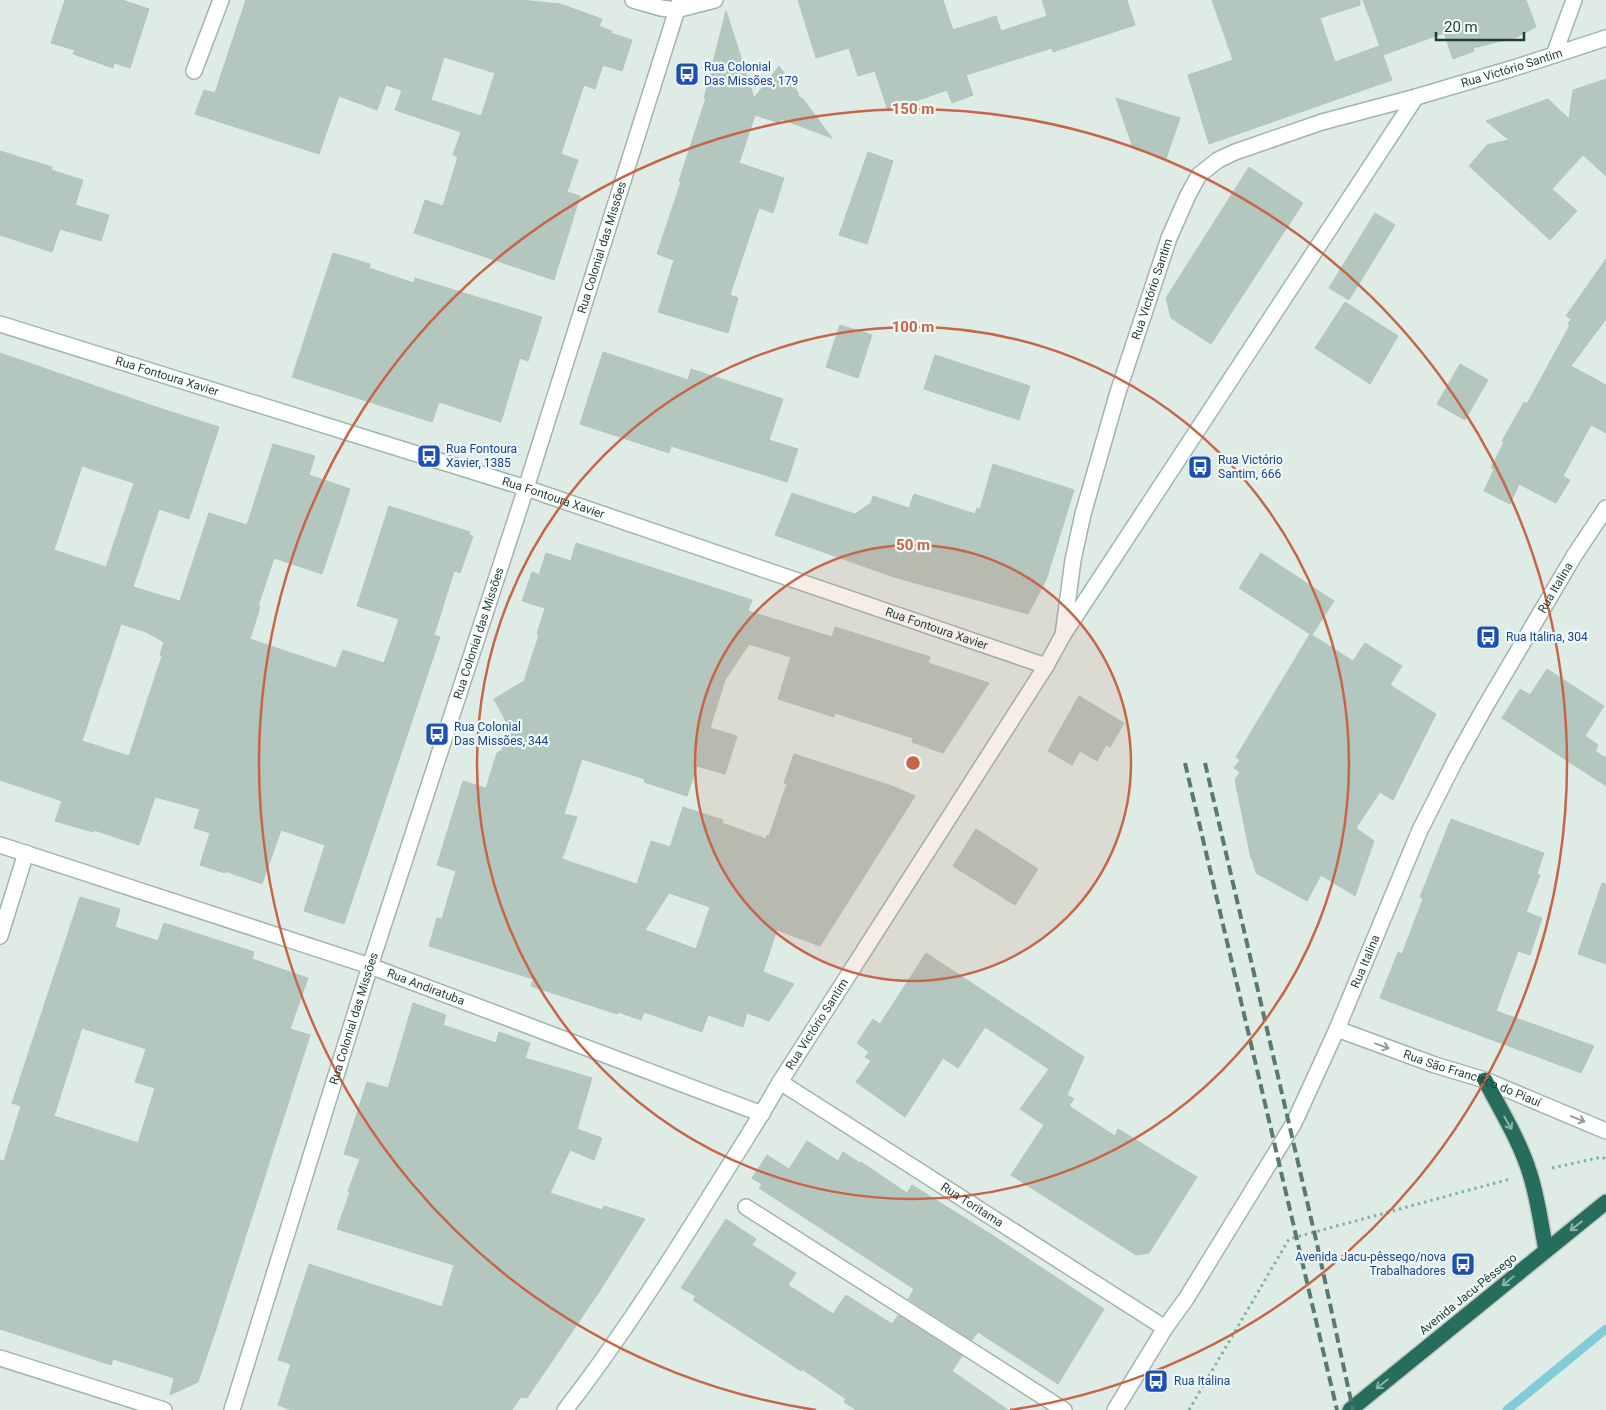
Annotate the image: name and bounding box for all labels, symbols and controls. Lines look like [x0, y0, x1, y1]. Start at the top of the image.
scale bar [1436, 10, 1524, 42]
text: 20 m [1444, 18, 1478, 36]
street label: Rua Victório Santim [1459, 46, 1564, 90]
place label: Rua Colonial Das Missões, 179 [704, 60, 798, 88]
bus stop icon: Rua Colonial Das Missões, 179 [674, 61, 700, 87]
text: 150 m [892, 100, 934, 118]
street label: Rua Colonial das Missões [575, 180, 629, 315]
street label: Rua Victório Santim [1129, 237, 1175, 341]
text: 100 m [892, 318, 934, 336]
street label: Rua Fontoura Xavier [114, 353, 220, 399]
place label: Rua Fontoura Xavier, 1385 [446, 442, 517, 470]
bus stop icon: Rua Fontoura Xavier, 1385 [416, 443, 442, 469]
place label: Rua Victório Santim, 666 [1218, 453, 1283, 481]
bus stop icon: Rua Victório Santim, 666 [1187, 454, 1213, 480]
street label: Rua Fontoura Xavier [500, 474, 607, 521]
text: 50 m [896, 536, 930, 554]
street label: Rua Italina [1535, 560, 1576, 615]
street label: Rua Colonial das Missões [451, 566, 507, 701]
street label: Rua Fontoura Xavier [884, 605, 990, 653]
bus stop icon: Rua Italina, 304 [1475, 624, 1501, 650]
place label: Rua Italina, 304 [1506, 630, 1588, 644]
place label: Rua Colonial Das Missões, 344 [454, 720, 549, 748]
bus stop icon: Rua Colonial Das Missões, 344 [424, 721, 450, 747]
centre of rings [904, 754, 922, 772]
street label: Rua Italina [1348, 933, 1383, 990]
street label: Rua Colonial das Missões [327, 951, 381, 1086]
street label: Rua Andiratuba [385, 966, 467, 1008]
street label: Rua Victório Santim [783, 976, 851, 1072]
one-way arrow [1374, 1042, 1390, 1051]
street label: Rua São Francisco do Piauí [1402, 1047, 1544, 1110]
one-way arrow [1504, 1115, 1514, 1130]
one-way arrow [1570, 1115, 1585, 1125]
street label: Rua Toritama [938, 1180, 1006, 1230]
one-way arrow [1570, 1220, 1583, 1231]
place label: Avenida Jacu-pêssego/nova Trabalhadores [1295, 1250, 1446, 1278]
street label: Avenida Jacu-Pêssego [1417, 1250, 1520, 1338]
bus stop icon: Avenida Jacu-pêssego/nova Trabalhadores [1450, 1251, 1476, 1277]
one-way arrow [1502, 1275, 1515, 1286]
bus stop icon: Rua Italina [1143, 1368, 1169, 1394]
place label: Rua Italina [1174, 1374, 1230, 1388]
one-way arrow [1376, 1378, 1389, 1389]

